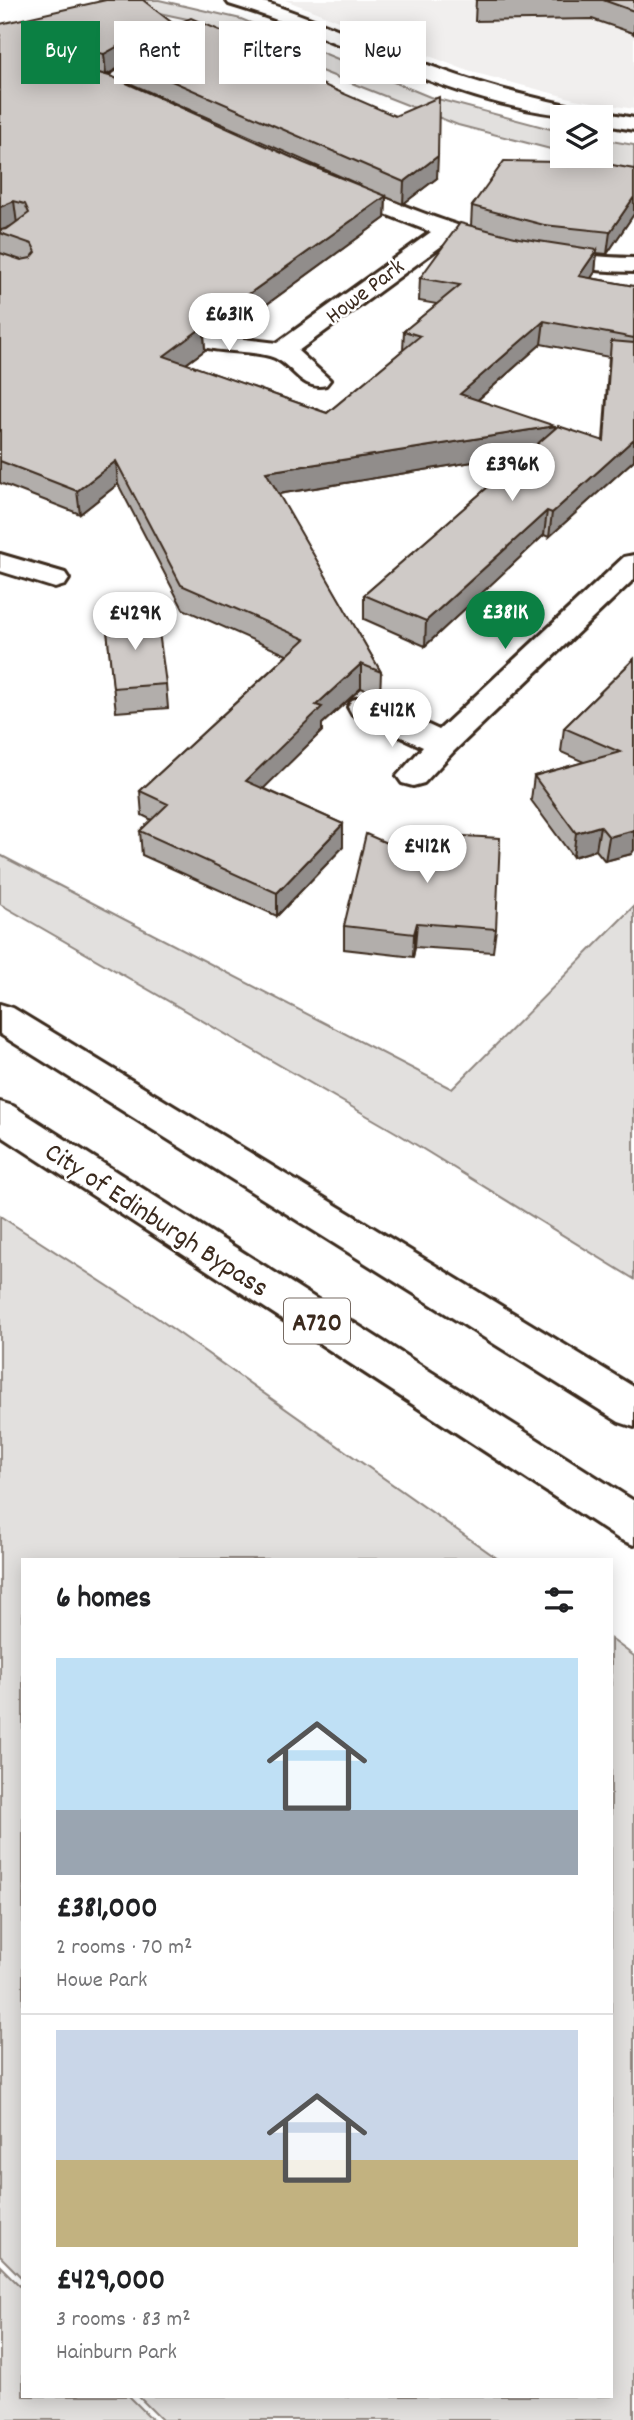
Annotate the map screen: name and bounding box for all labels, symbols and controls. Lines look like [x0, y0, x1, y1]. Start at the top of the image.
chip: Buy [21, 21, 100, 84]
chip: Rent [114, 21, 205, 84]
chip: Filters [219, 21, 326, 84]
chip: New [340, 21, 426, 84]
map controls [550, 105, 613, 168]
button: layers [550, 105, 613, 168]
street label: Howe Park [320, 252, 413, 333]
pin: £631K [180, 294, 278, 353]
text: £631K [205, 299, 253, 332]
pin: £396K [463, 444, 561, 503]
text: £396K [485, 449, 539, 482]
pin: £429K [86, 592, 184, 652]
pin: £381K [456, 592, 554, 651]
text: £381K [482, 597, 528, 630]
text: £429K [109, 598, 161, 631]
pin: £412K [343, 690, 441, 749]
text: £412K [369, 695, 415, 728]
pin: £412K [378, 826, 476, 885]
text: £412K [404, 831, 450, 864]
street label: City of Edinburgh Bypass [35, 1135, 275, 1310]
road number: A720 [284, 1298, 350, 1344]
text: 6 homes [56, 1579, 151, 1622]
icon: filters [540, 1581, 578, 1619]
icon: home [254, 1703, 380, 1829]
text: £381,000 [56, 1889, 158, 1932]
text: 2 rooms · 70 m² [56, 1932, 192, 1965]
text: Howe Park [56, 1965, 147, 1998]
icon: home [254, 2075, 380, 2201]
text: £429,000 [56, 2261, 165, 2304]
text: 3 rooms · 83 m² [56, 2304, 191, 2337]
text: Hainburn Park [56, 2337, 177, 2370]

